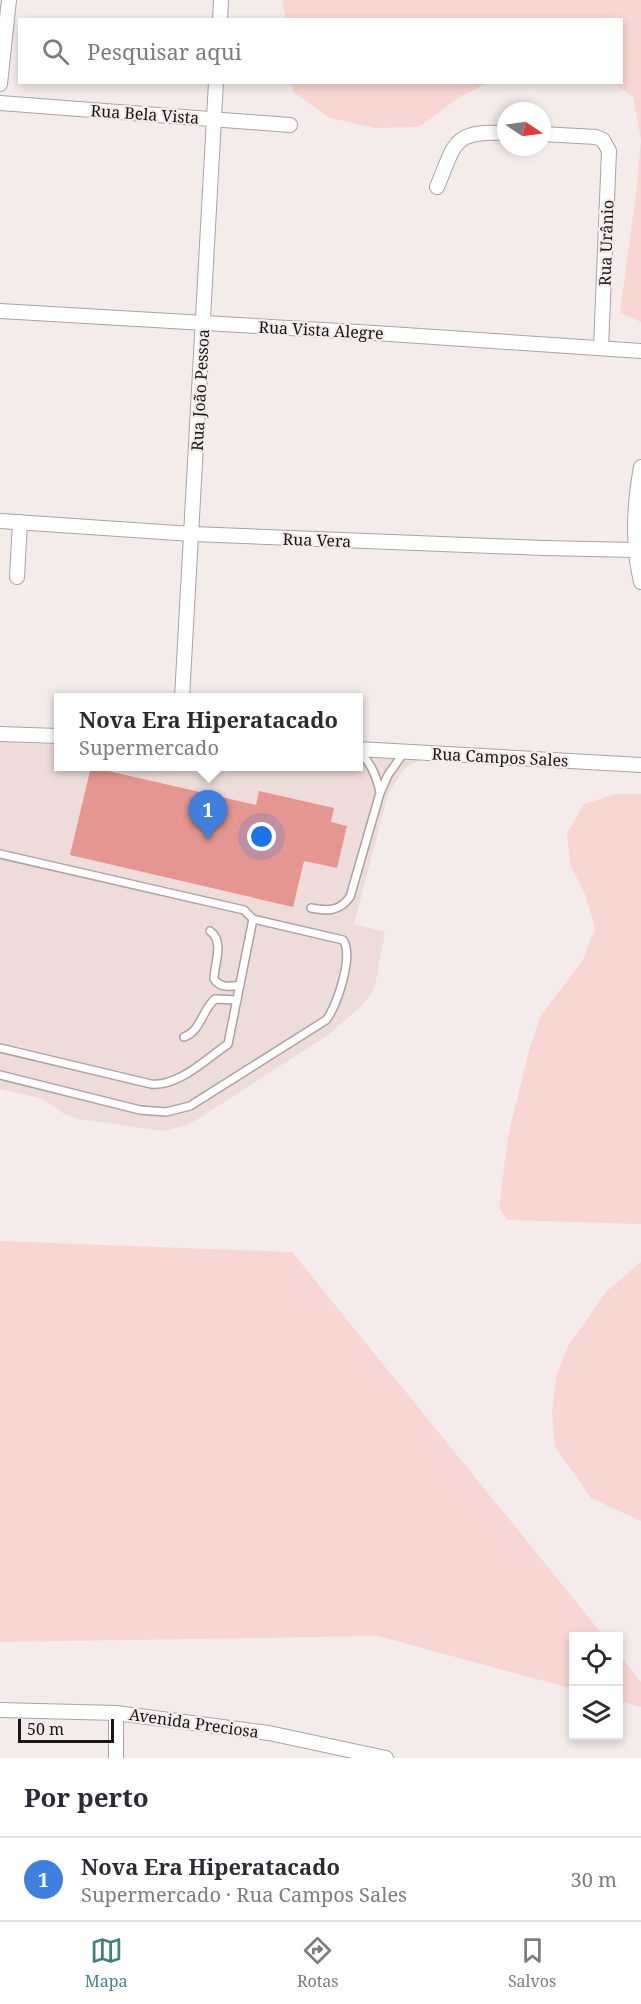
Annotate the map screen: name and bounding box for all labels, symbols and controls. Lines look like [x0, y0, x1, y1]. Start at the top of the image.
search box [18, 18, 623, 84]
icon: search [39, 35, 72, 68]
text: Pesquisar aqui [87, 36, 242, 66]
street label: Rua Bela Vista [90, 99, 200, 129]
north arrow [497, 102, 551, 156]
street label: Rua Urânio [594, 200, 618, 286]
street label: Rua Vista Alegre [258, 316, 384, 344]
street label: Rua João Pessoa [186, 328, 214, 452]
street label: Rua Vera [282, 528, 352, 552]
popup [54, 693, 363, 771]
text: Nova Era Hiperatacado [79, 704, 338, 734]
text: Supermercado [79, 734, 219, 761]
street label: Rua Campos Sales [431, 742, 569, 772]
pin: 1 [188, 790, 228, 840]
your location [247, 822, 276, 851]
map controls [569, 1632, 623, 1740]
button: locate [569, 1632, 623, 1686]
button: layers [569, 1686, 623, 1740]
street label: Avenida Preciosa [128, 1703, 260, 1743]
scale bar [18, 1716, 114, 1744]
text: 50 m [27, 1718, 64, 1740]
text: Por perto [24, 1779, 149, 1815]
text: Nova Era Hiperatacado [81, 1851, 340, 1881]
text: 1 [38, 1866, 49, 1893]
text: 30 m [571, 1866, 617, 1893]
text: Supermercado · Rua Campos Sales [81, 1881, 407, 1908]
tab: Mapa [85, 1934, 128, 1992]
tab: Rotas [297, 1934, 339, 1992]
tab: Salvos [508, 1934, 556, 1992]

